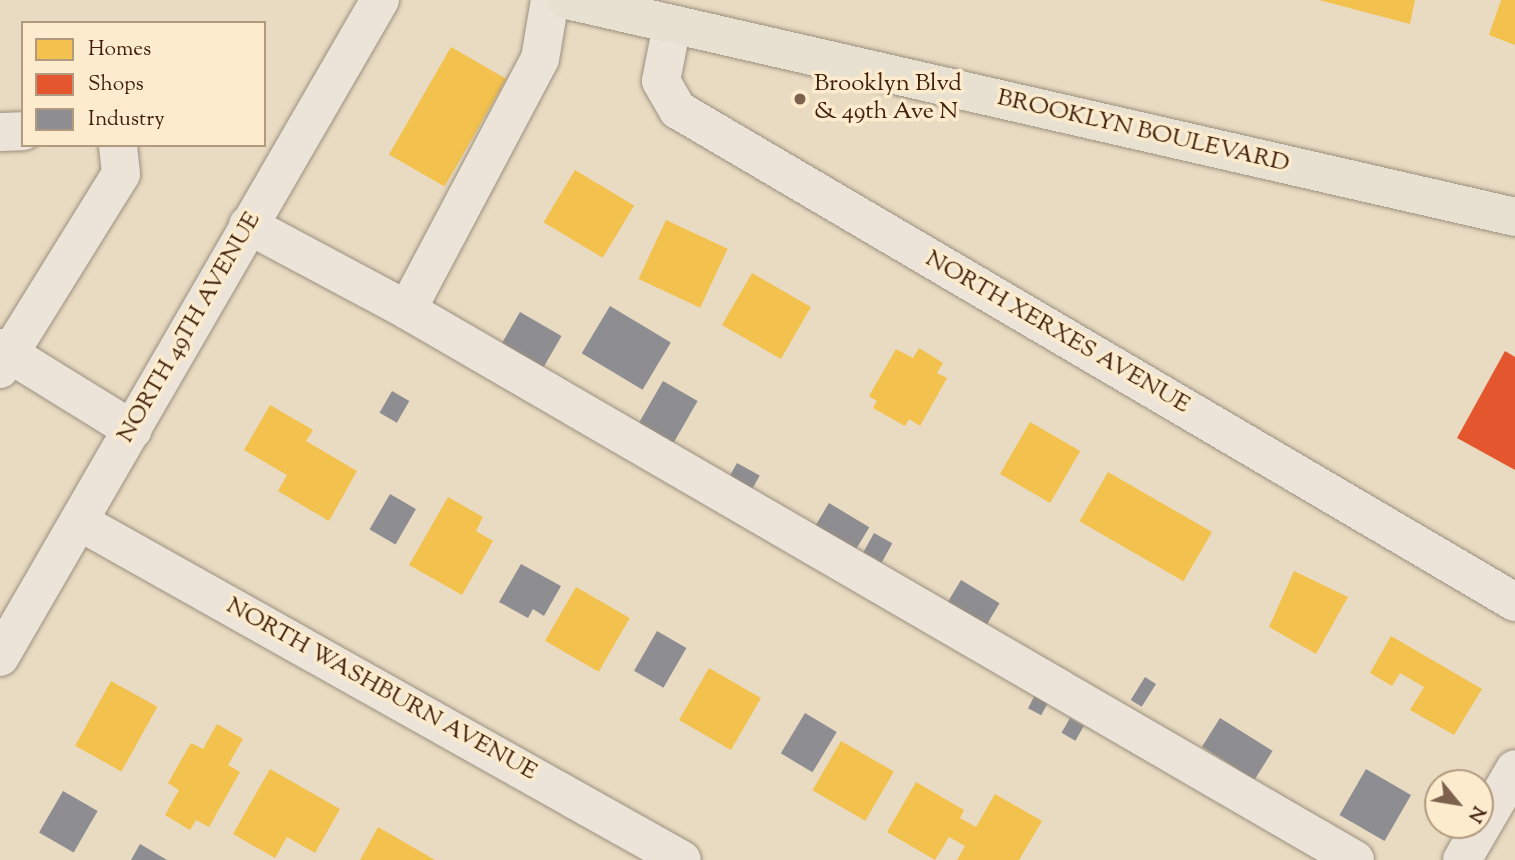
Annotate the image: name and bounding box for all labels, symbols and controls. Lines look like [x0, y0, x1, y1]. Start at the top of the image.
legend [21, 21, 266, 147]
text: Homes [88, 35, 151, 65]
text: Shops [88, 70, 144, 100]
place label: Brooklyn Blvd & 49th Ave N [814, 71, 962, 127]
street label: BROOKLYN BOULEVARD [994, 84, 1292, 180]
marker: Brooklyn Blvd & 49th Ave N [792, 91, 808, 107]
text: Industry [88, 105, 165, 135]
street label: NORTH 49TH AVENUE [112, 208, 268, 448]
street label: NORTH XERXES AVENUE [920, 245, 1194, 421]
street label: NORTH WASHBURN AVENUE [221, 592, 541, 788]
north arrow [1424, 769, 1494, 839]
text: N [1460, 800, 1491, 827]

